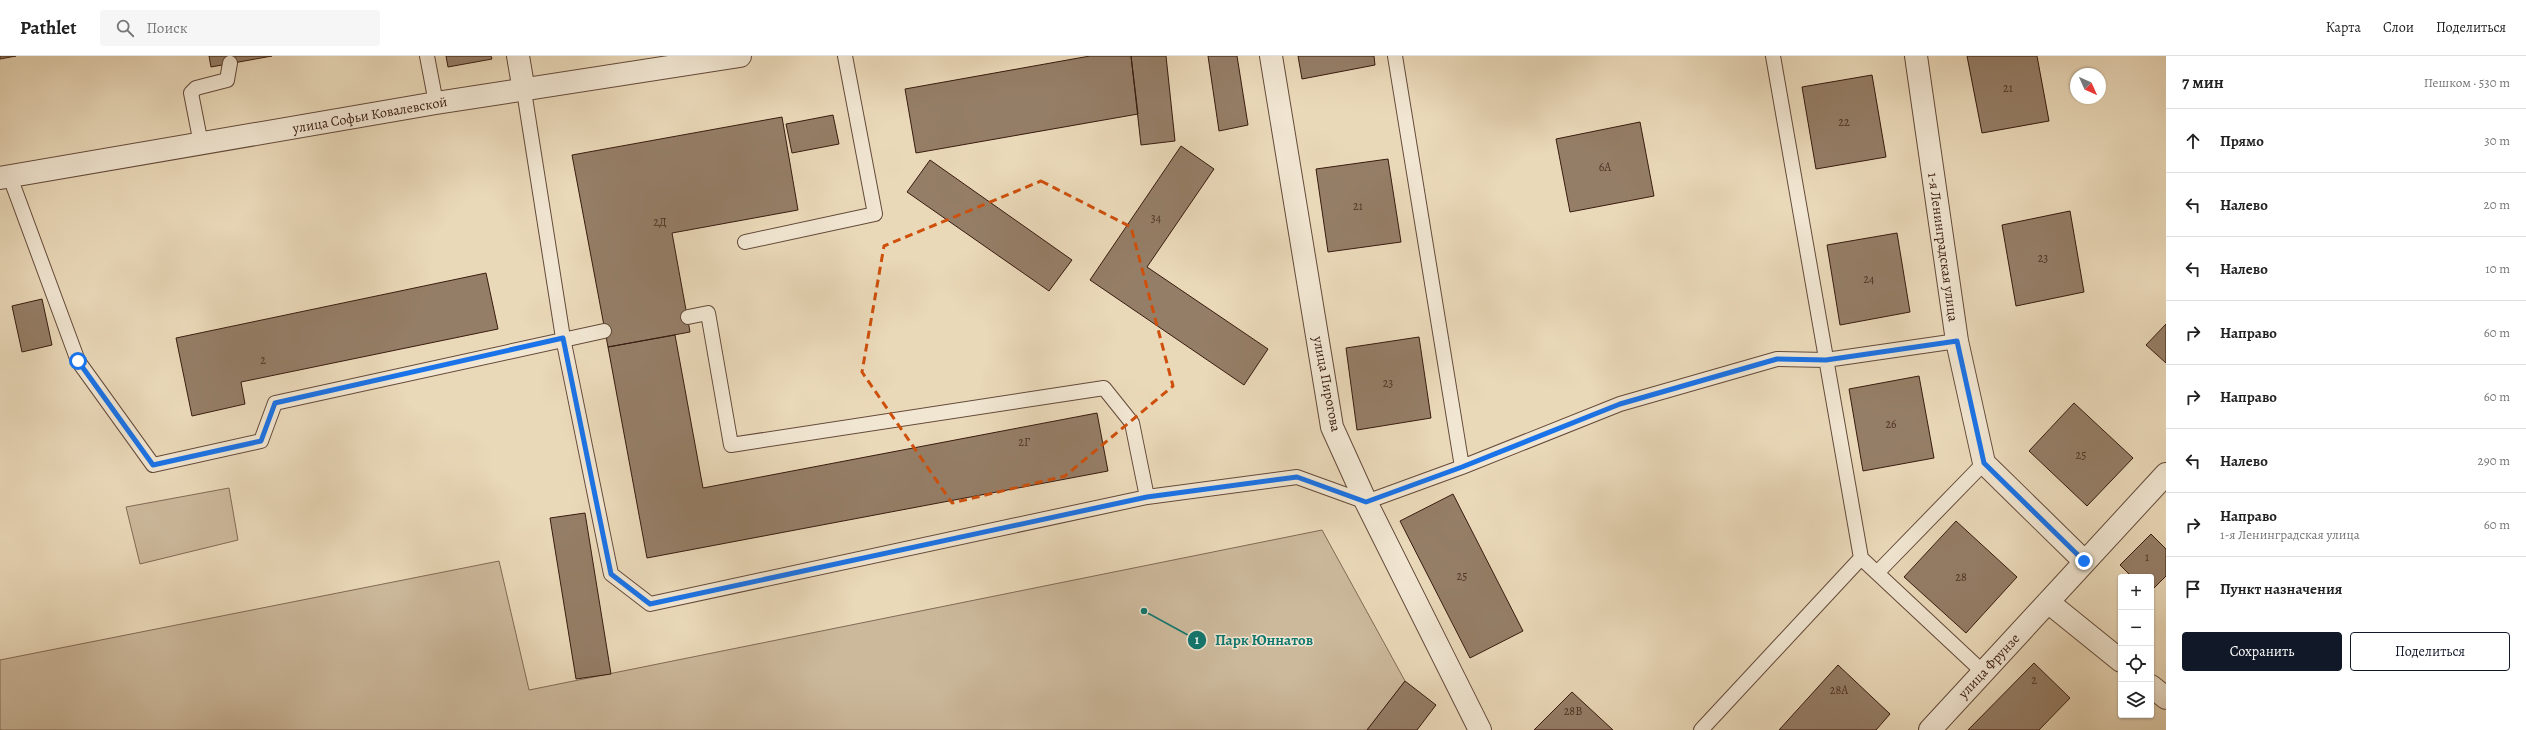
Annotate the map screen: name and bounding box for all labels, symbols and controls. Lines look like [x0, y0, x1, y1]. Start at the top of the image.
search box [100, 10, 380, 46]
text: Pathlet [20, 15, 76, 41]
icon: search [114, 17, 136, 39]
text: Поиск [146, 18, 187, 38]
text: Карта [2326, 18, 2361, 37]
text: Слои [2383, 18, 2414, 37]
text: Поделиться [2436, 18, 2506, 37]
north arrow [2070, 68, 2106, 104]
text: 7 мин [2182, 71, 2224, 94]
text: Пешком · 530 m [2424, 74, 2510, 91]
house number: 21 [2003, 80, 2013, 96]
street label: улица Софьи Ковалевской [290, 92, 449, 138]
house number: 22 [1838, 114, 1850, 130]
icon: ahead [2182, 130, 2204, 152]
text: Прямо [2220, 131, 2264, 151]
text: 30 m [2484, 132, 2510, 149]
house number: 6А [1599, 159, 1612, 175]
street label: 1-я Ленинградская улица [1923, 171, 1963, 323]
icon: left [2182, 194, 2204, 216]
text: Налево [2220, 195, 2268, 215]
text: 20 m [2484, 196, 2510, 213]
house number: 21 [1353, 198, 1363, 214]
house number: 34 [1151, 210, 1162, 226]
house number: 2Д [653, 214, 667, 230]
house number: 23 [2038, 250, 2048, 266]
icon: left [2182, 258, 2204, 280]
text: Налево [2220, 259, 2268, 279]
text: 10 m [2485, 260, 2510, 277]
house number: 24 [1863, 271, 1875, 287]
icon: right [2182, 322, 2204, 344]
text: Направо [2220, 323, 2277, 343]
text: 60 m [2484, 324, 2510, 341]
street label: улица Пирогова [1308, 334, 1346, 434]
route start [69, 352, 87, 370]
house number: 2 [260, 352, 266, 368]
house number: 23 [1383, 375, 1393, 391]
icon: right [2182, 386, 2204, 408]
text: Направо [2220, 387, 2277, 407]
text: 60 m [2484, 388, 2510, 405]
house number: 26 [1885, 416, 1897, 432]
house number: 2Г [1018, 434, 1030, 450]
house number: 25 [2076, 447, 2086, 463]
icon: left [2182, 450, 2204, 472]
text: Налево [2220, 451, 2268, 471]
text: 290 m [2478, 452, 2510, 469]
text: Направо [2220, 506, 2277, 526]
icon: right [2182, 514, 2204, 536]
text: 60 m [2484, 516, 2510, 533]
text: 1-я Ленинградская улица [2220, 526, 2360, 543]
house number: 1 [2145, 549, 2149, 565]
route end [2075, 552, 2093, 570]
house number: 25 [1457, 568, 1467, 584]
house number: 28 [1955, 569, 1967, 585]
map controls [2118, 574, 2154, 718]
button: + [2118, 574, 2154, 610]
icon: arrive [2182, 578, 2204, 600]
text: Пункт назначения [2220, 579, 2342, 599]
button: − [2118, 610, 2154, 646]
callout: Парк Юннатов [1187, 626, 1321, 653]
street label: улица Фрунзе [1953, 629, 2024, 703]
text: Парк Юннатов [1215, 630, 1313, 650]
text: 1 [1195, 632, 1200, 648]
button: Сохранить [2182, 632, 2342, 671]
button: Поделиться [2350, 632, 2510, 671]
button: locate [2118, 646, 2154, 682]
house number: 2 [2031, 672, 2037, 688]
house number: 28А [1830, 682, 1849, 698]
button: layers [2118, 682, 2154, 718]
house number: 28В [1564, 703, 1582, 719]

